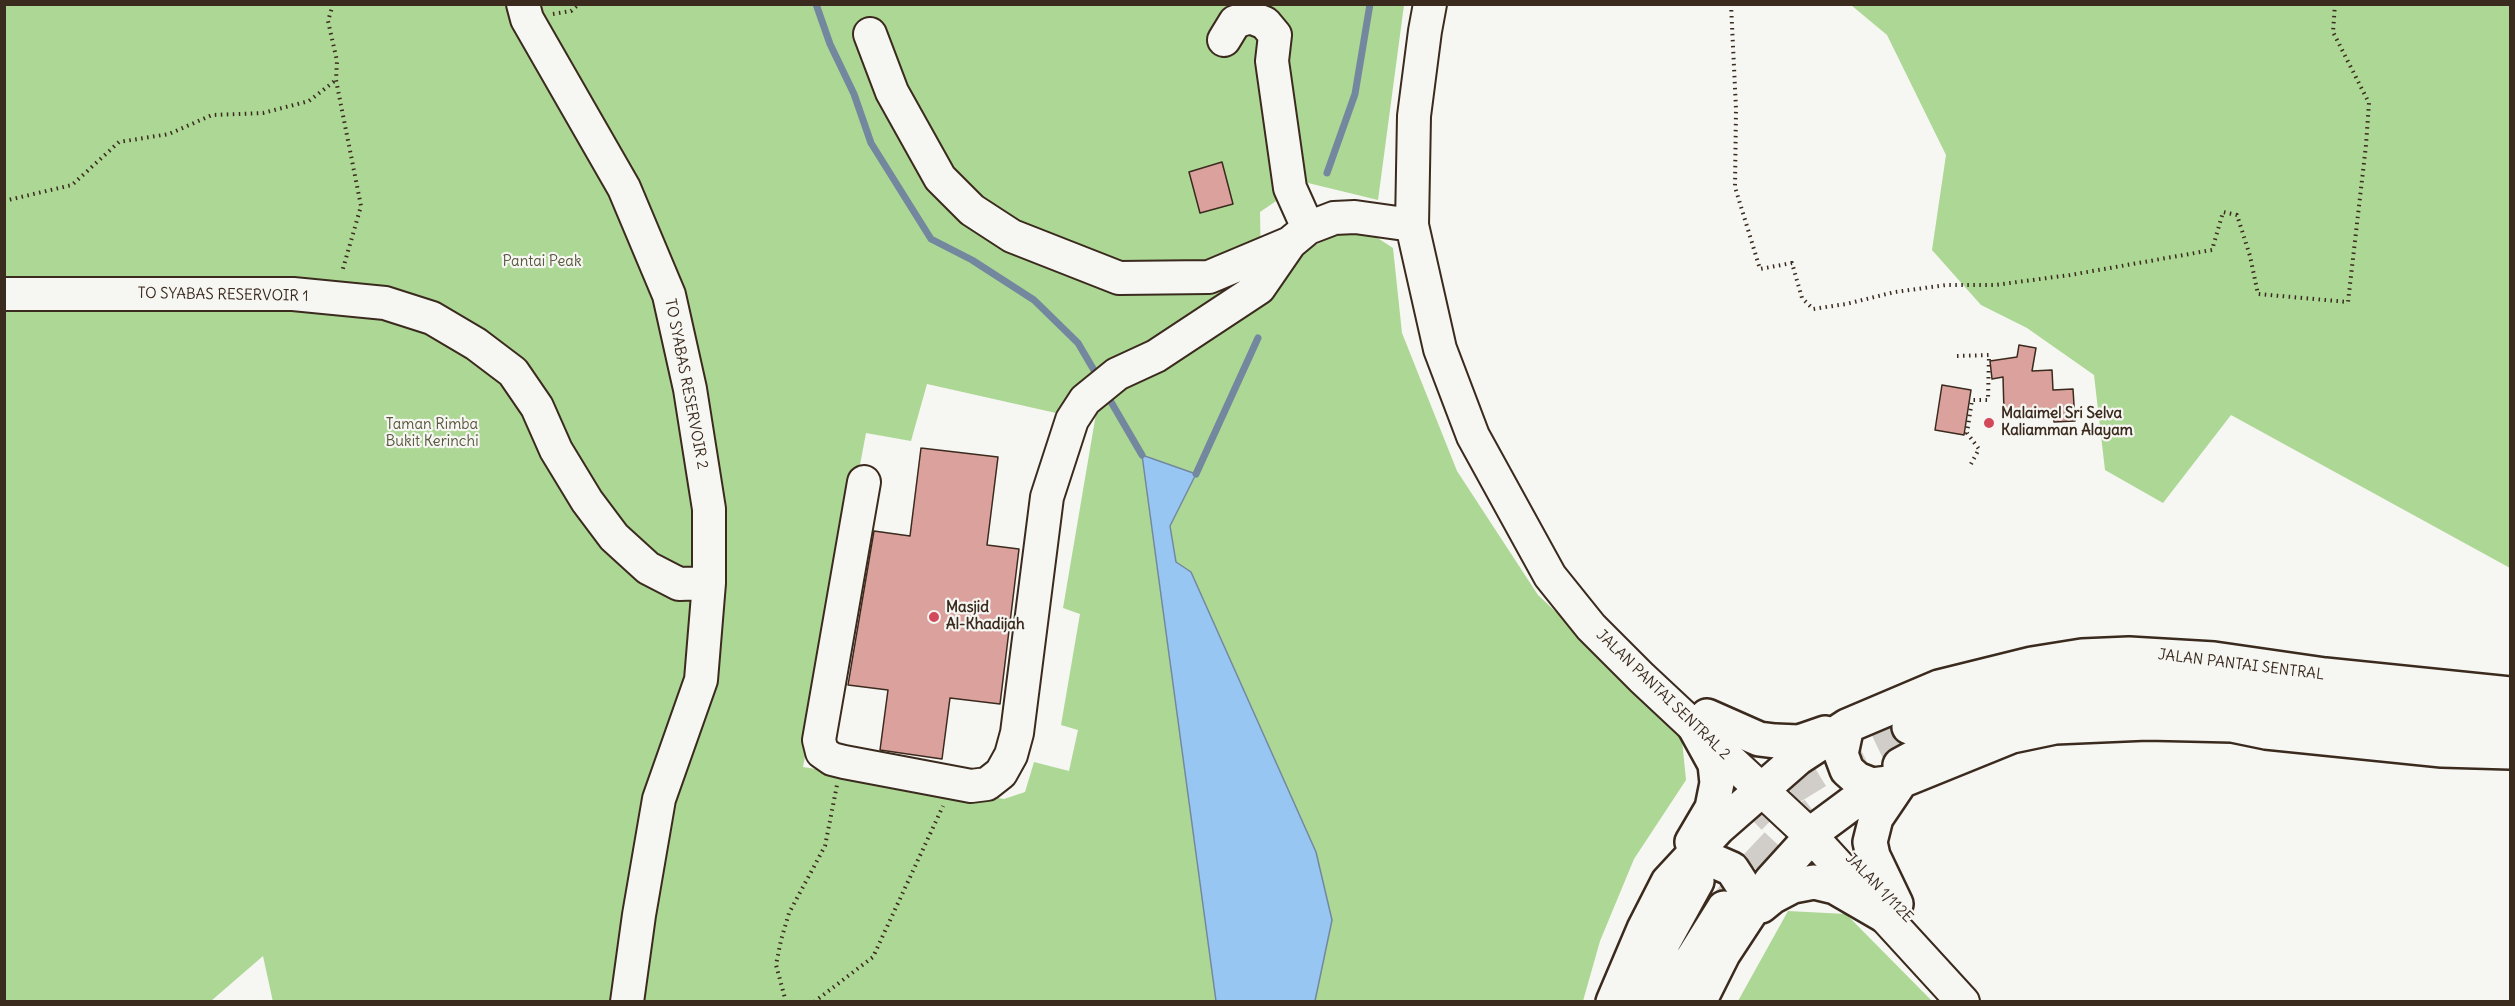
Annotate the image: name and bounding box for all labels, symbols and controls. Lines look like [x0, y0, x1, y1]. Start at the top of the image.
park label: Pantai Peak [502, 253, 582, 271]
street label: TO SYABAS RESERVOIR 1 [137, 285, 309, 305]
street label: TO SYABAS RESERVOIR 2 [661, 297, 711, 471]
place label: Malaimel Sri Selva Kaliamman Alayam [2001, 405, 2133, 440]
park label: Taman Rimba Bukit Kerinchi [385, 416, 479, 451]
marker: Malaimel Sri Selva Kaliamman Alayam [1982, 416, 1996, 430]
place label: Masjid Al-Khadijah [946, 599, 1025, 634]
marker: Masjid Al-Khadijah [927, 610, 941, 624]
street label: JALAN PANTAI SENTRAL 2 [1592, 626, 1734, 764]
street label: JALAN PANTAI SENTRAL [2157, 646, 2325, 684]
street label: JALAN 1/112E [1841, 850, 1917, 926]

